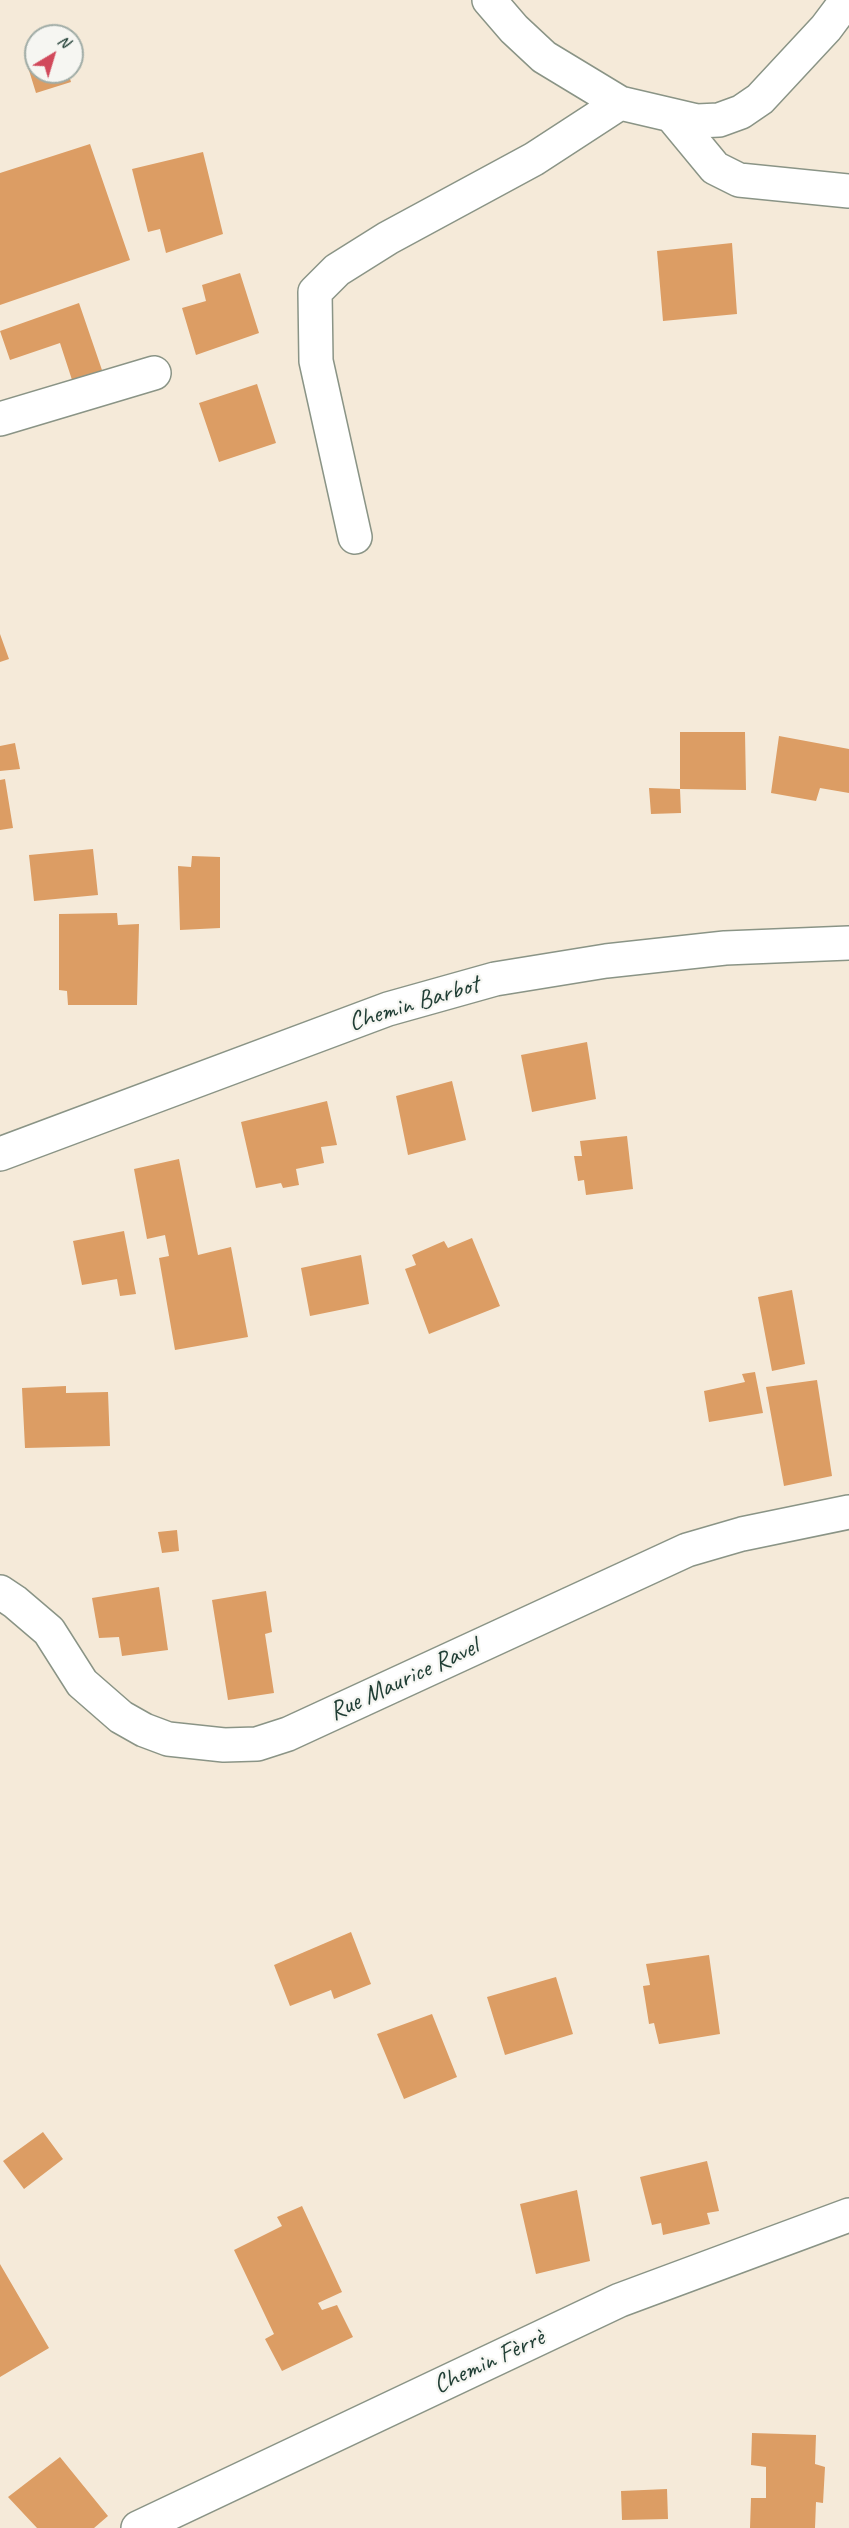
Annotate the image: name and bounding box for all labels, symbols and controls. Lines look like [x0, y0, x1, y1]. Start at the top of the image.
north arrow [24, 24, 84, 84]
text: N [54, 30, 74, 52]
street label: Chemin Barbot [345, 969, 483, 1039]
street label: Rue Maurice Ravel [324, 1632, 484, 1728]
street label: Chemin Fèrrè [428, 2323, 550, 2401]

